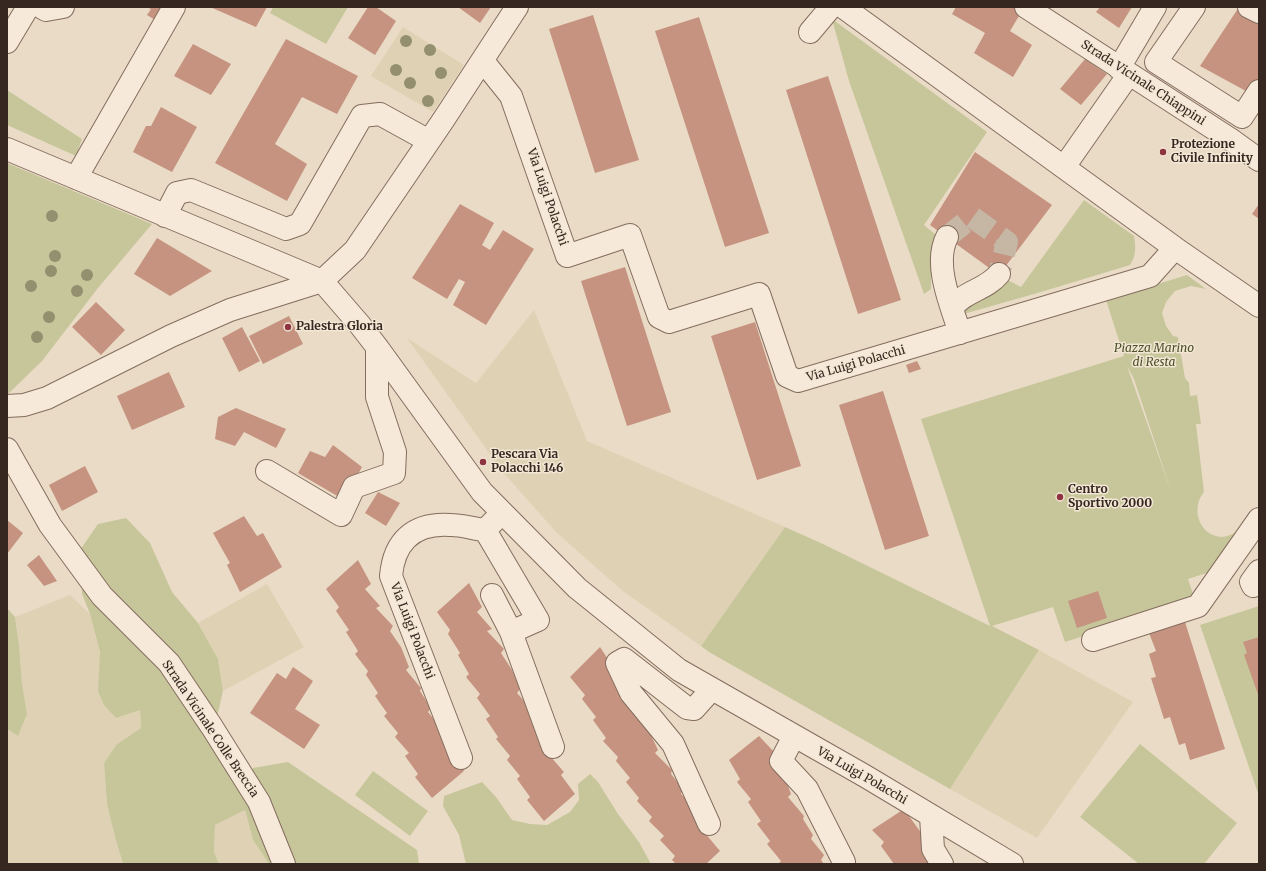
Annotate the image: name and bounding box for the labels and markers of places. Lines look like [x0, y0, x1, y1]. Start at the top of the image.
place label: Protezione Civile Infinity [1171, 138, 1253, 166]
marker: Protezione Civile Infinity [1158, 147, 1168, 157]
place label: Palestra Gloria [296, 320, 383, 334]
marker: Palestra Gloria [283, 322, 293, 332]
place label: Pescara Via Polacchi 146 [491, 448, 563, 476]
marker: Pescara Via Polacchi 146 [478, 457, 488, 467]
place label: Centro Sportivo 2000 [1068, 483, 1152, 511]
marker: Centro Sportivo 2000 [1055, 492, 1065, 502]

